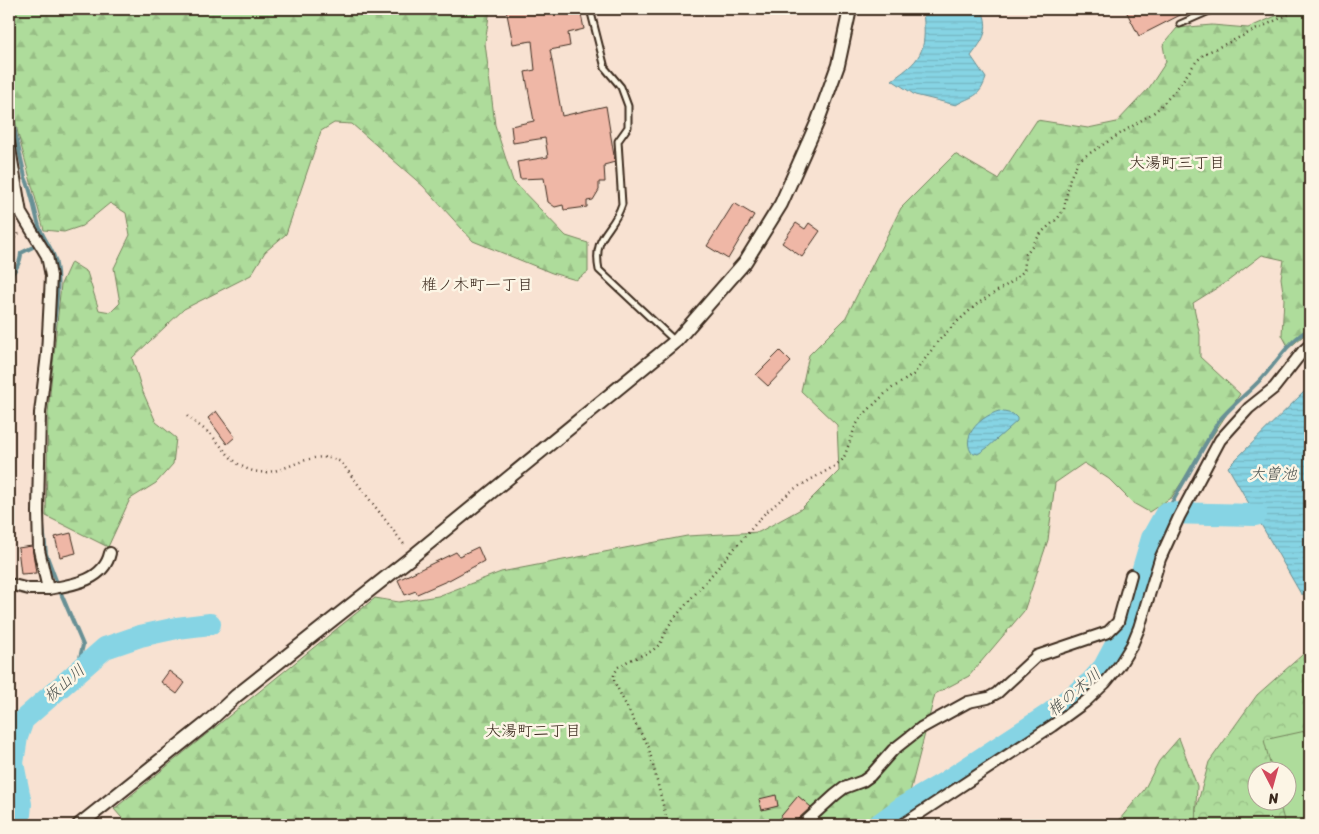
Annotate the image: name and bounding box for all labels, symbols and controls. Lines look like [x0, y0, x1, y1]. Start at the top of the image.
district label: 大湯町三丁目 [1129, 148, 1225, 177]
district label: 椎ノ木町一丁目 [421, 270, 533, 299]
water label: 大曽池 [1249, 459, 1298, 488]
water label: 板山川 [36, 656, 92, 710]
water label: 椎の木川 [1040, 660, 1108, 724]
district label: 大湯町二丁目 [485, 716, 581, 745]
north arrow [1246, 762, 1296, 812]
text: N [1267, 785, 1280, 811]

